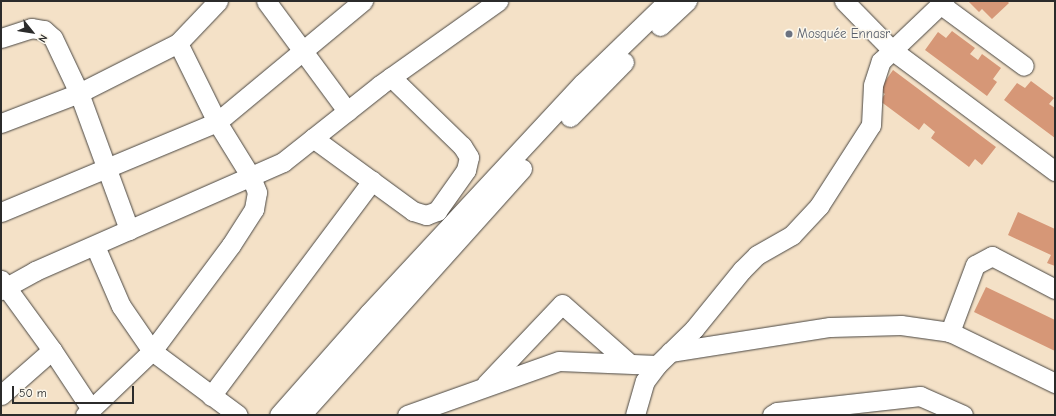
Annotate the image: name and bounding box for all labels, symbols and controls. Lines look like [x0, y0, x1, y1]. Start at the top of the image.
north arrow [12, 12, 52, 52]
place label: Mosquée Ennasr [797, 26, 890, 42]
marker: Mosquée Ennasr [784, 29, 794, 39]
text: N [35, 32, 50, 45]
scale bar [14, 378, 136, 404]
text: 50 m [19, 386, 47, 400]

